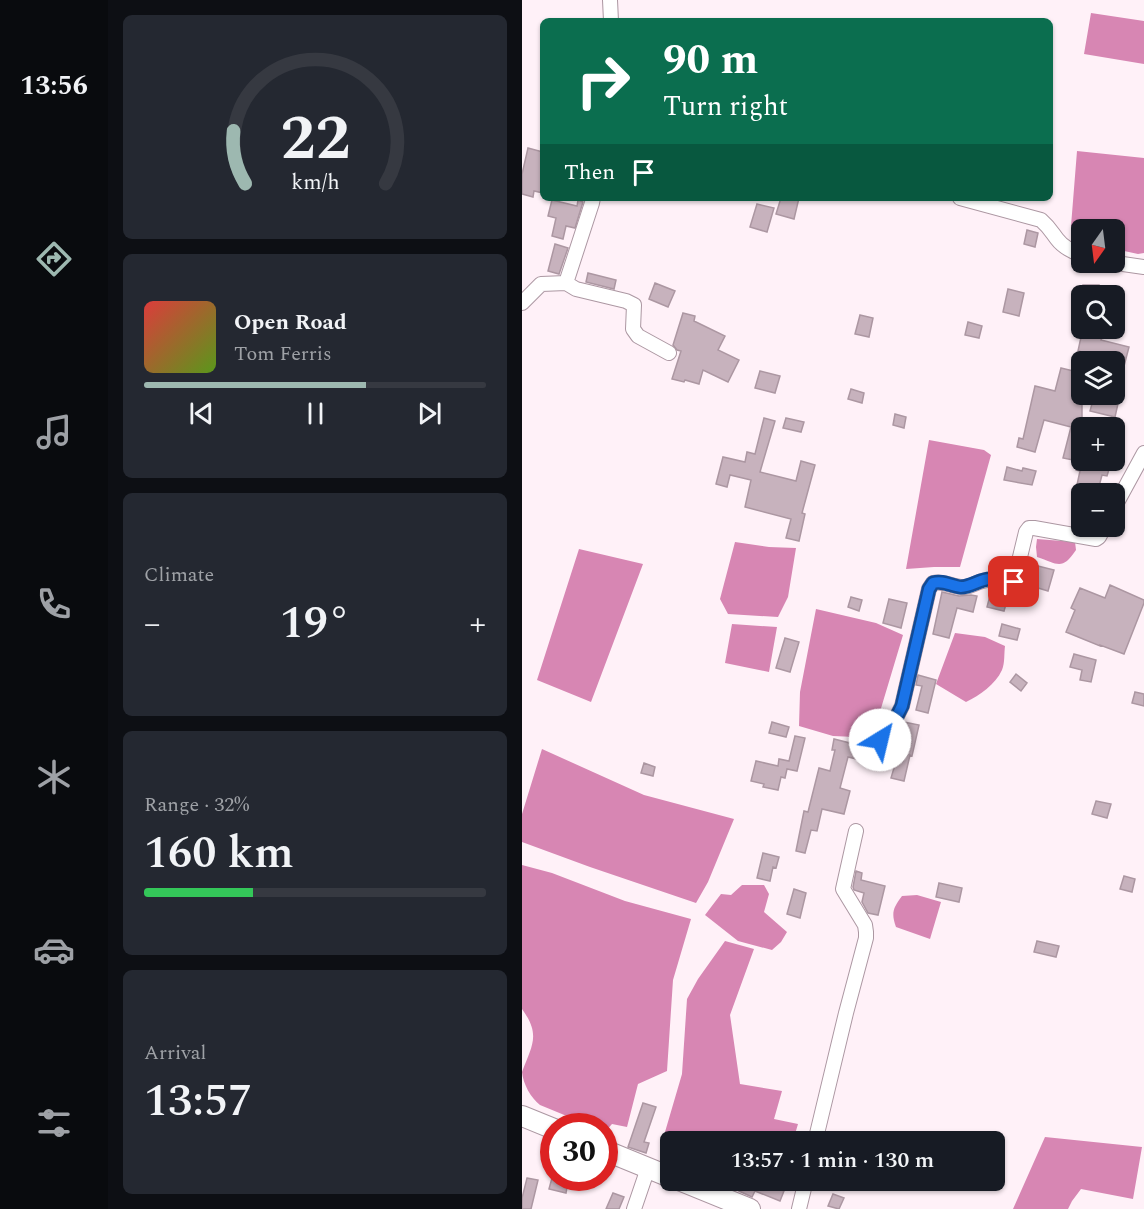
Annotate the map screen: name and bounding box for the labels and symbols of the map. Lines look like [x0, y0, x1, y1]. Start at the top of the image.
north arrow [1071, 219, 1125, 273]
pin [988, 556, 1039, 607]
position arrow [848, 708, 912, 772]
speed limit sign: 30 [540, 1113, 618, 1191]

